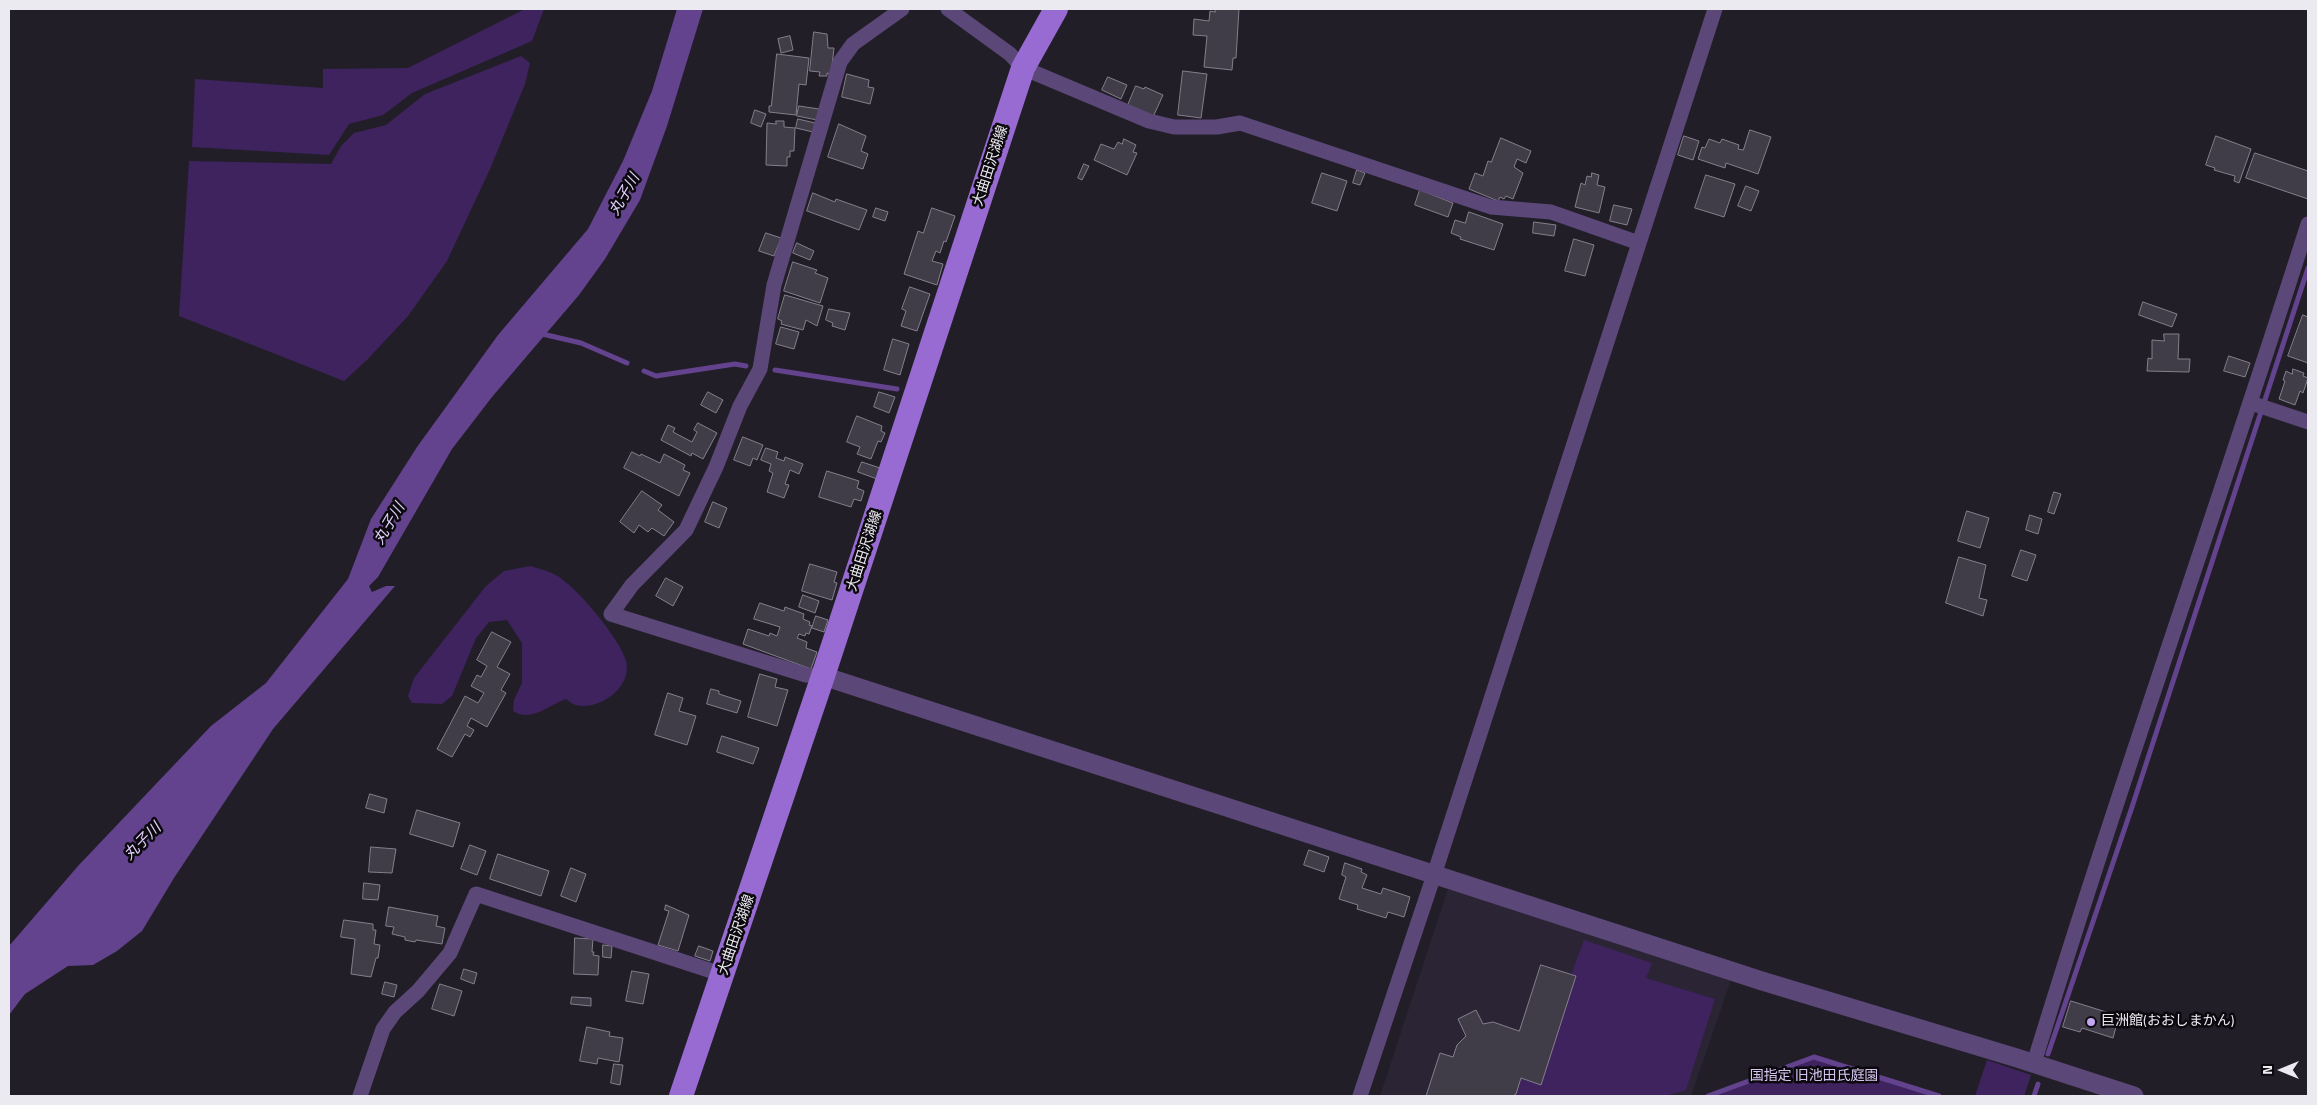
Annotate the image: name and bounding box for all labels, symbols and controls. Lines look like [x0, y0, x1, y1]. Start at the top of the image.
street label: 大曲田沢湖線 [970, 123, 1012, 209]
water label: 丸子川 [606, 171, 644, 219]
water label: 丸子川 [371, 500, 409, 548]
street label: 大曲田沢湖線 [844, 508, 886, 594]
water label: 丸子川 [121, 820, 165, 864]
street label: 大曲田沢湖線 [715, 893, 759, 977]
place label: 巨洲館(おおしまかん) [2101, 1014, 2234, 1030]
marker: 巨洲館(おおしまかん) [2085, 1016, 2097, 1028]
north arrow [2257, 1045, 2307, 1095]
text: N [2256, 1065, 2277, 1075]
park label: 国指定 旧池田氏庭園 [1749, 1069, 1879, 1085]

